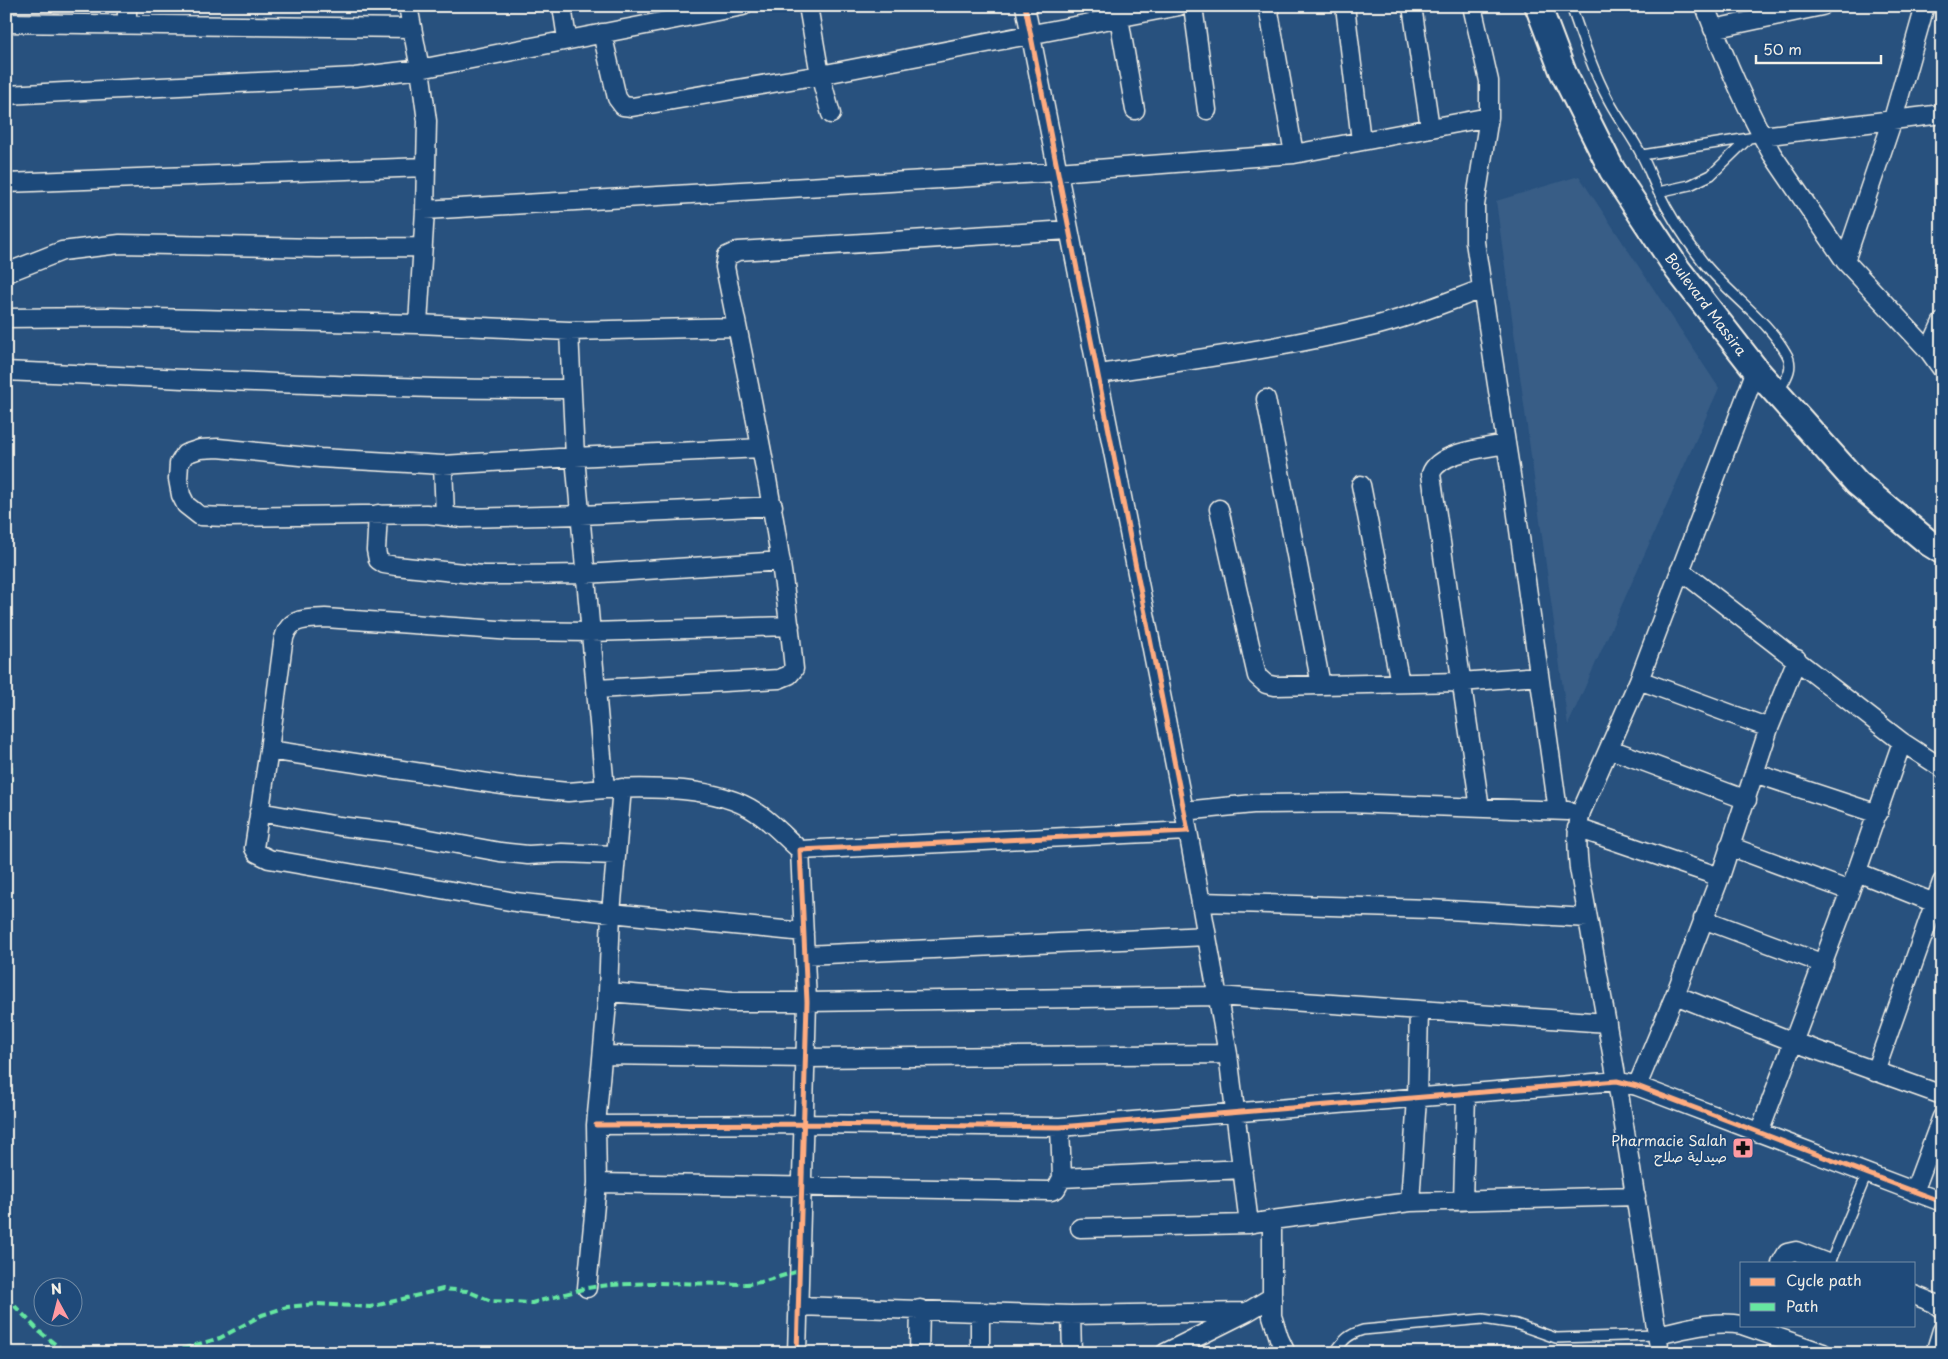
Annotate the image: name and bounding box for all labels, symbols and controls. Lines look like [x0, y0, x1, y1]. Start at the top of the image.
scale bar [1756, 32, 1880, 64]
text: 50 m [1763, 37, 1802, 60]
street label: Boulevard Massira [1660, 248, 1752, 360]
place label: Pharmacie Salah صيدلية صلاح [1611, 1130, 1727, 1167]
pharmacy icon: Pharmacie Salah صيدلية صلاح [1731, 1136, 1755, 1160]
legend [1740, 1262, 1916, 1326]
text: Cycle path [1786, 1268, 1862, 1291]
north arrow [32, 1276, 82, 1326]
text: N [50, 1278, 63, 1300]
text: Path [1786, 1294, 1818, 1317]

